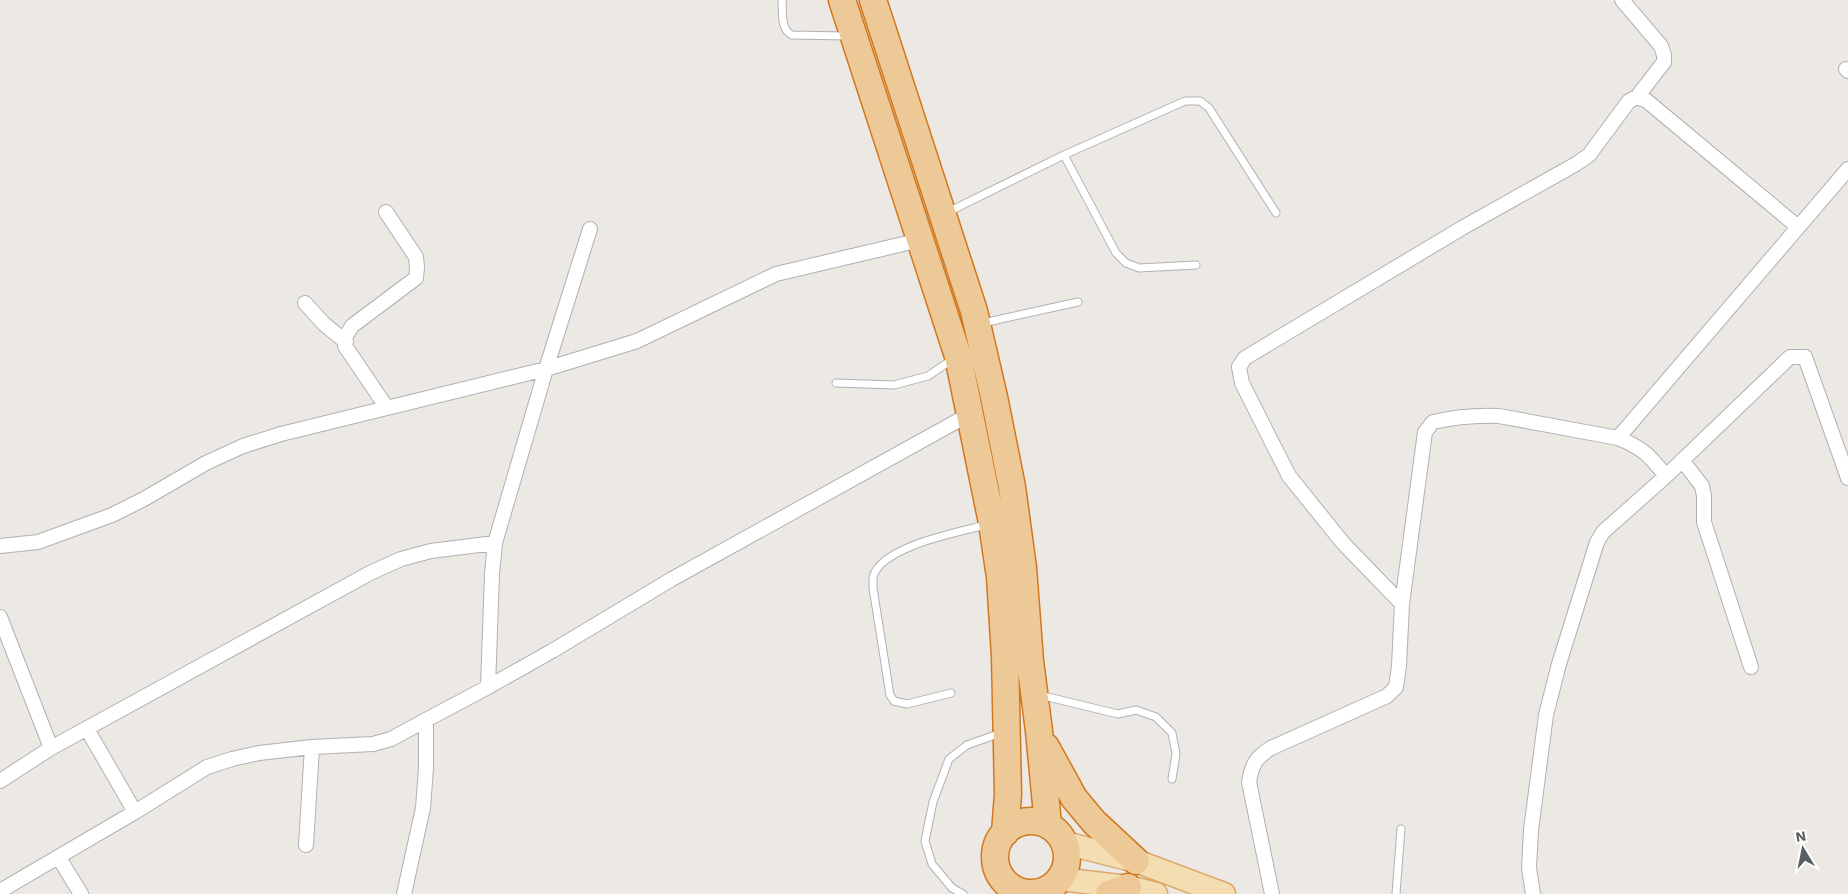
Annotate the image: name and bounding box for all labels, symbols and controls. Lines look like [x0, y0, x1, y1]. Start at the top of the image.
north arrow [1778, 824, 1828, 874]
text: N [1794, 827, 1807, 845]

